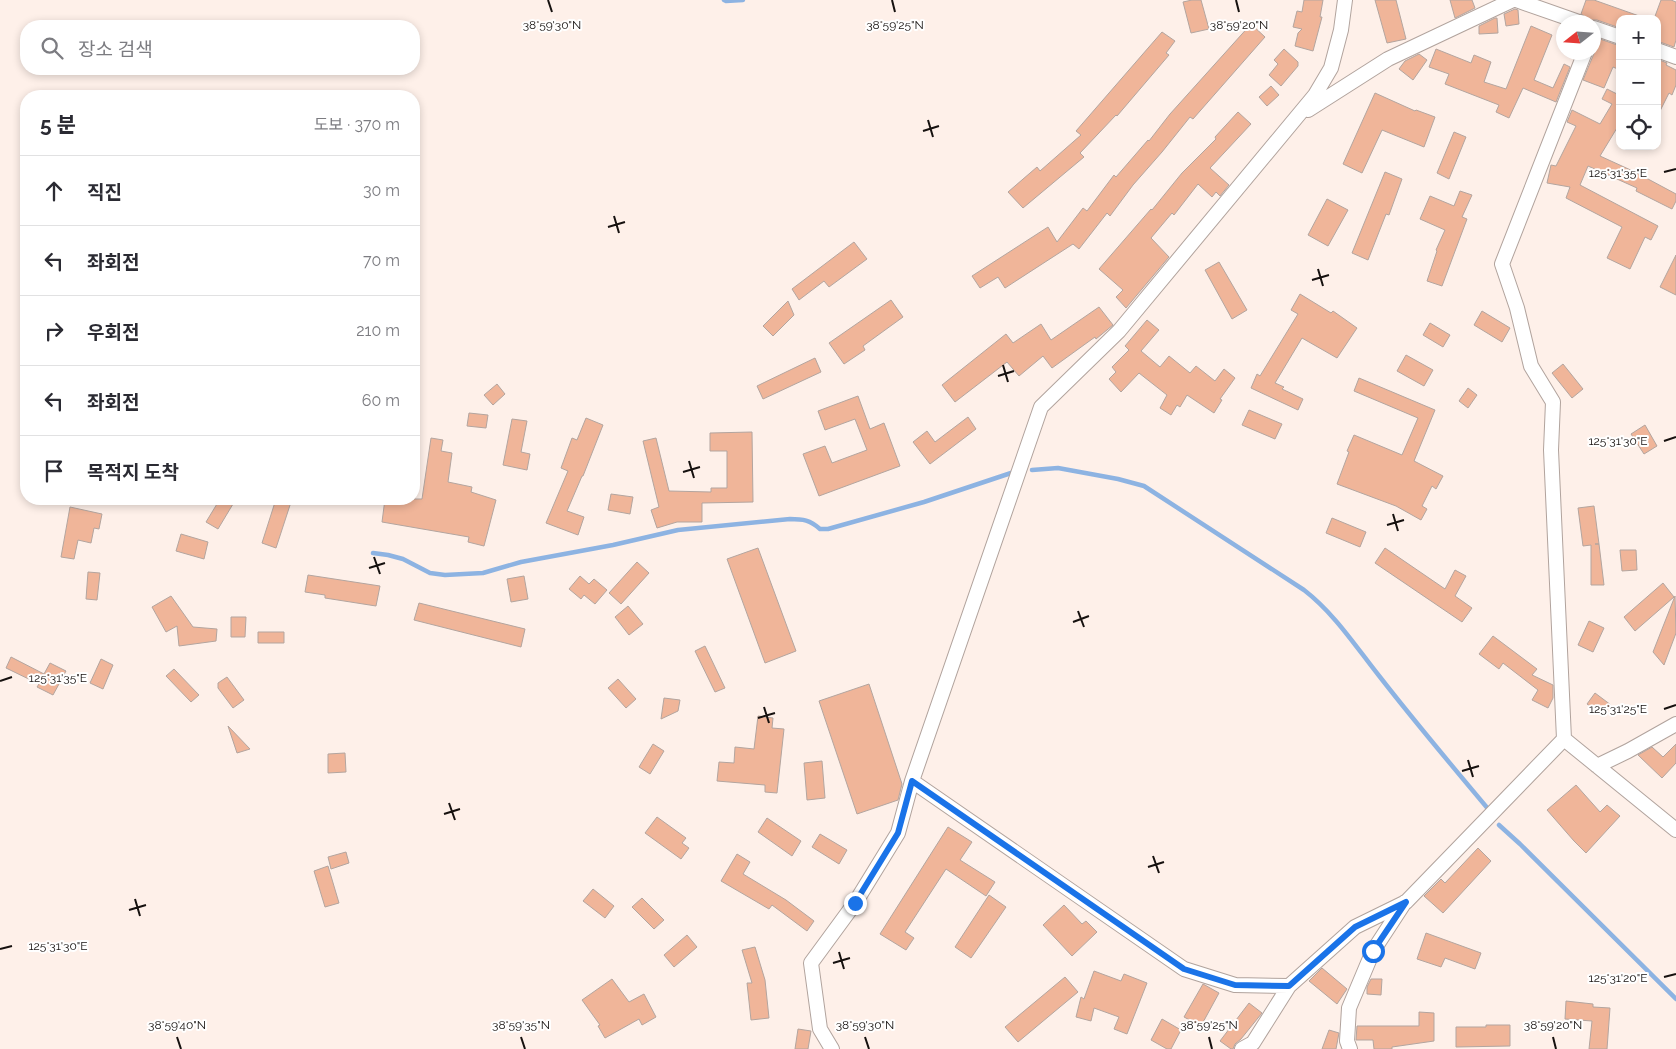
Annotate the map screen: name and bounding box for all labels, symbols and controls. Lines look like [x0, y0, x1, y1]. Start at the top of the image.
north arrow [1556, 15, 1601, 60]
map controls [1616, 15, 1661, 150]
button: + [1616, 15, 1661, 60]
text: 38°59'30"N [523, 18, 581, 32]
text: 38°59'25"N [866, 18, 924, 32]
text: 38°59'20"N [1210, 18, 1268, 32]
search box [20, 20, 420, 75]
icon: search [38, 34, 66, 62]
text: 장소 검색 [78, 38, 153, 60]
button: − [1616, 60, 1661, 105]
button: locate [1616, 105, 1661, 150]
text: 5 분 [40, 112, 76, 137]
text: 도보 · 370 m [314, 115, 400, 134]
text: 125°31'35"E [1589, 166, 1647, 180]
icon: ahead [40, 177, 68, 205]
text: 직진 [87, 181, 122, 203]
text: 30 m [363, 181, 400, 200]
icon: left [40, 247, 68, 275]
text: 좌회전 [87, 251, 139, 273]
text: 70 m [363, 251, 400, 270]
icon: right [40, 317, 68, 345]
text: 우회전 [87, 321, 139, 343]
text: 210 m [356, 321, 400, 340]
icon: left [40, 387, 68, 415]
text: 좌회전 [87, 391, 139, 413]
text: 60 m [362, 391, 400, 410]
text: 125°31'30"E [1588, 434, 1648, 448]
icon: arrive [40, 457, 68, 485]
text: 목적지 도착 [87, 461, 179, 483]
text: 125°31'35"E [29, 671, 87, 685]
text: 125°31'25"E [1589, 702, 1647, 716]
route end [844, 892, 867, 915]
text: 125°31'30"E [28, 939, 88, 953]
route start [1362, 940, 1385, 963]
text: 125°31'20"E [1589, 971, 1647, 985]
text: 38°59'40"N [148, 1018, 206, 1032]
text: 38°59'35"N [492, 1018, 550, 1032]
text: 38°59'30"N [836, 1018, 894, 1032]
text: 38°59'25"N [1180, 1018, 1238, 1032]
text: 38°59'20"N [1524, 1018, 1582, 1032]

